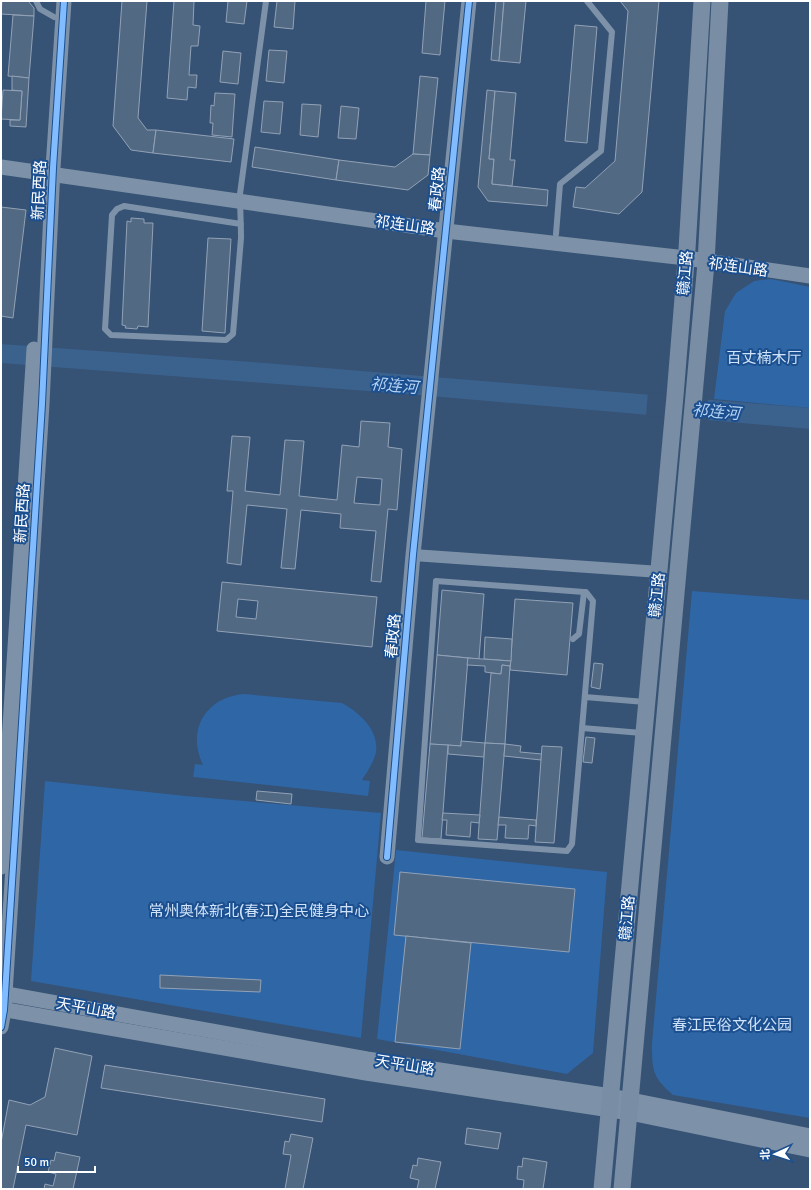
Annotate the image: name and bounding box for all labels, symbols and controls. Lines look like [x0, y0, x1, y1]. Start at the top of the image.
street label: 新民西路 [28, 160, 50, 220]
street label: 春政路 [426, 166, 448, 212]
street label: 祁连山路 [374, 212, 436, 238]
street label: 赣江路 [674, 250, 696, 296]
street label: 祁连山路 [707, 254, 769, 280]
park label: 百丈楠木厅 [726, 349, 802, 367]
water label: 祁连河 [369, 374, 422, 398]
water label: 祁连河 [691, 400, 744, 424]
street label: 新民西路 [11, 482, 33, 544]
street label: 赣江路 [646, 572, 668, 618]
street label: 春政路 [382, 613, 404, 659]
street label: 赣江路 [616, 895, 638, 941]
park label: 常州奥体新北(春江)全民健身中心 [149, 902, 369, 920]
street label: 天平山路 [55, 994, 117, 1022]
park label: 春江民俗文化公园 [672, 1016, 792, 1034]
street label: 天平山路 [374, 1051, 436, 1079]
north arrow [755, 1134, 795, 1174]
scale bar [18, 1148, 95, 1174]
text: 北 [759, 1149, 772, 1160]
text: 50 m [24, 1155, 49, 1170]

